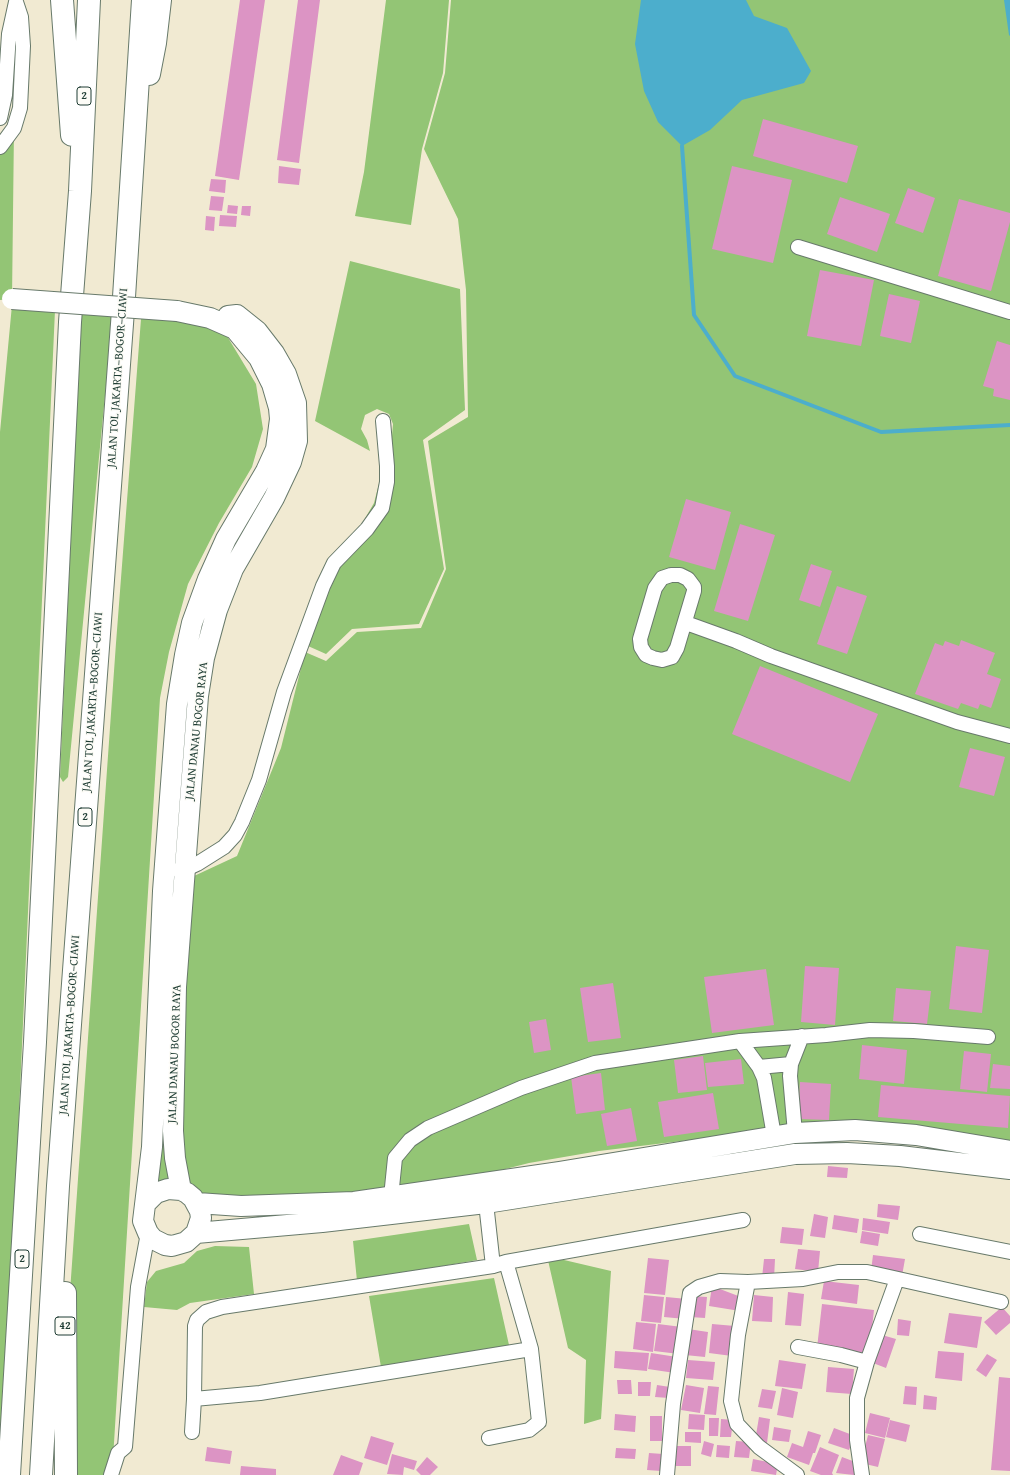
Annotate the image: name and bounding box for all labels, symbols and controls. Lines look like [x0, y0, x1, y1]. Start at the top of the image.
road number: 2 [77, 87, 91, 105]
street label: JALAN TOL JAKARTA–BOGOR–CIAWI [105, 288, 131, 468]
street label: JALAN TOL JAKARTA–BOGOR–CIAWI [80, 612, 106, 792]
street label: JALAN DANAU BOGOR RAYA [183, 661, 211, 801]
road number: 2 [78, 808, 92, 826]
street label: JALAN TOL JAKARTA–BOGOR–CIAWI [57, 935, 83, 1115]
street label: JALAN DANAU BOGOR RAYA [165, 984, 185, 1124]
road number: 2 [15, 1250, 29, 1268]
road number: 42 [55, 1317, 75, 1335]

